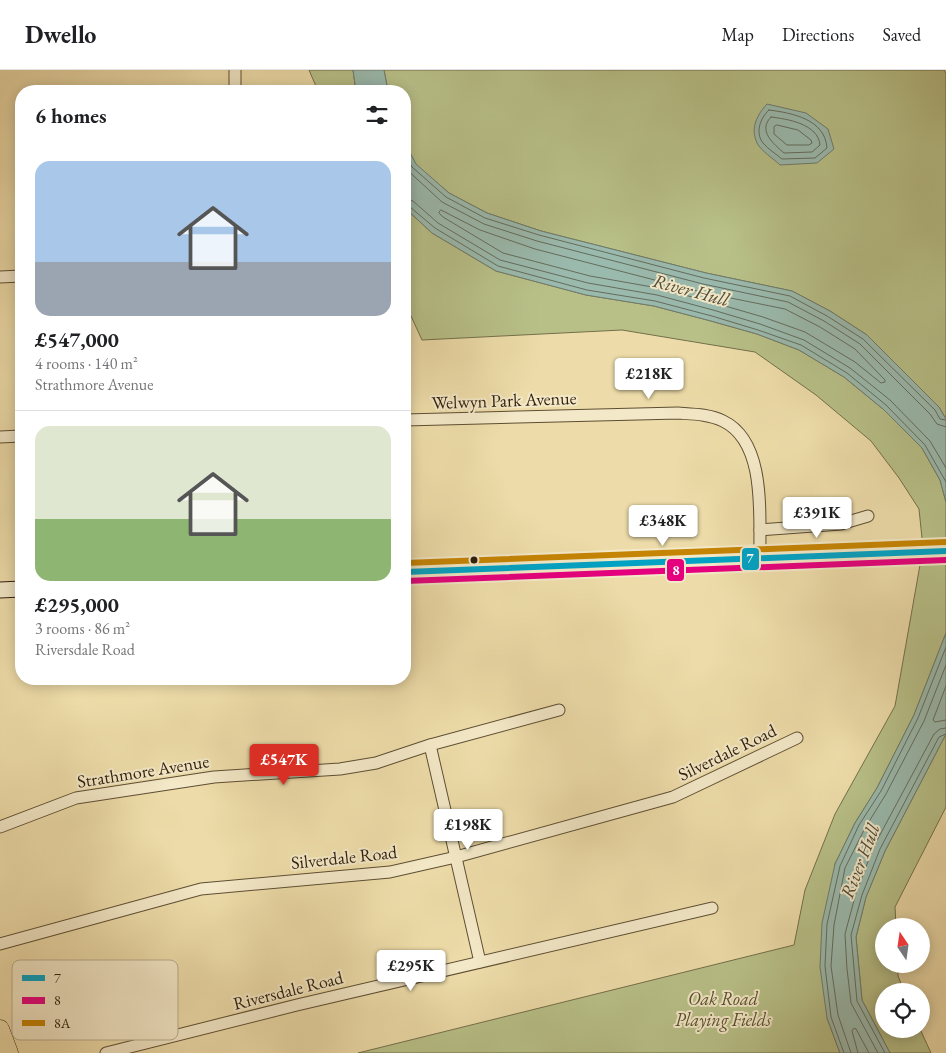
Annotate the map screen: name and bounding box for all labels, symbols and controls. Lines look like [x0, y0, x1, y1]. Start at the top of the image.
text: Dwello [25, 19, 96, 50]
text: Map [722, 23, 754, 46]
text: Directions [782, 23, 854, 46]
text: Saved [882, 23, 921, 46]
icon: filters [363, 101, 391, 129]
text: 6 homes [35, 102, 107, 129]
icon: home [168, 193, 258, 283]
water label: River Hull [650, 268, 732, 312]
text: £547,000 [35, 326, 119, 353]
text: 4 rooms · 140 m² [35, 353, 138, 374]
pin: £218K [614, 358, 684, 400]
text: £218K [626, 363, 672, 384]
text: Strathmore Avenue [35, 374, 154, 395]
street label: Welwyn Park Avenue [431, 386, 577, 414]
icon: home [168, 459, 258, 549]
pin: £391K [782, 496, 852, 539]
text: £391K [794, 502, 840, 523]
pin: £348K [628, 504, 698, 547]
text: £348K [640, 510, 686, 531]
line badge: 7 [741, 547, 760, 571]
text: 7 [746, 549, 754, 567]
unlabelled marker [469, 555, 479, 565]
line badge: 8 [666, 558, 685, 582]
text: 8 [672, 561, 680, 579]
text: £295,000 [35, 591, 119, 618]
text: 3 rooms · 86 m² [35, 618, 130, 639]
text: Riversdale Road [35, 639, 135, 660]
street label: Silverdale Road [674, 718, 781, 786]
pin: £547K [249, 744, 319, 786]
street label: Strathmore Avenue [75, 749, 211, 793]
text: £547K [261, 749, 307, 770]
pin: £198K [433, 808, 503, 851]
text: £198K [445, 814, 491, 835]
water label: River Hull [834, 820, 886, 902]
street label: Silverdale Road [290, 840, 399, 874]
north arrow [875, 918, 930, 972]
map controls [875, 918, 930, 1038]
pin: £295K [376, 950, 446, 992]
text: £295K [388, 955, 434, 976]
legend [12, 960, 178, 1040]
street label: Riversdale Road [231, 965, 346, 1015]
text: 7 [54, 969, 61, 987]
button: locate [875, 983, 930, 1038]
park label: Oak Road Playing Fields [675, 987, 772, 1032]
text: 8 [54, 991, 61, 1009]
text: 8A [54, 1014, 71, 1032]

